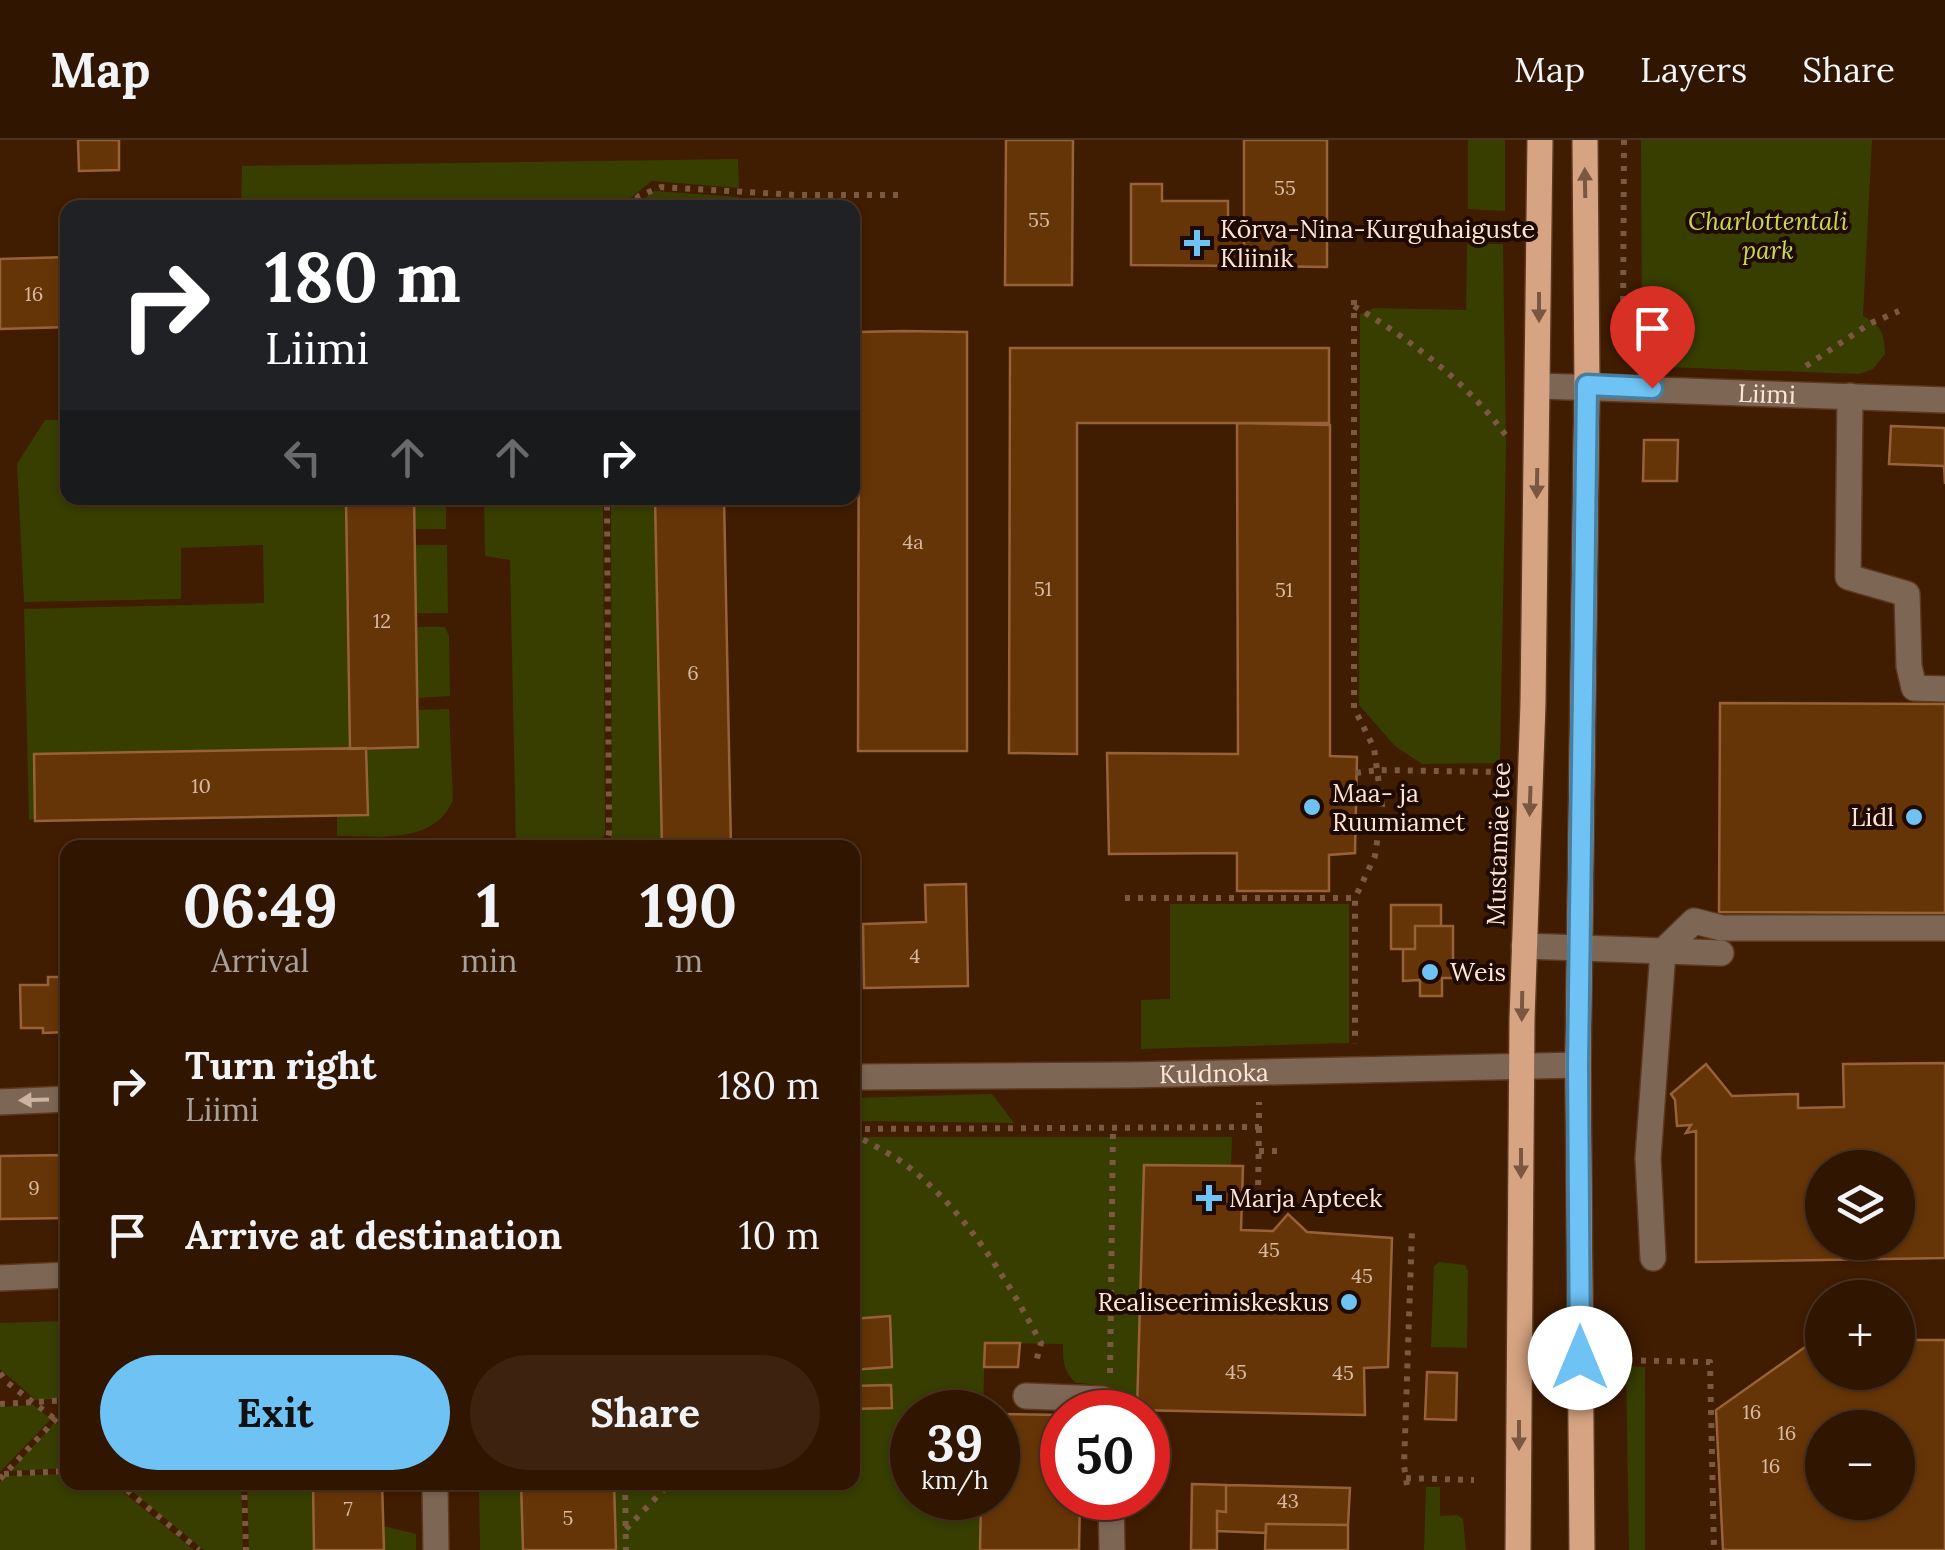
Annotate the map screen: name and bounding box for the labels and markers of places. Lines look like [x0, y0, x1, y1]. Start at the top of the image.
place label: Kõrva-Nina-Kurguhaiguste Kliinik [1220, 213, 1535, 274]
marker: Kõrva-Nina-Kurguhaiguste Kliinik [1184, 230, 1210, 256]
pin [1610, 286, 1695, 389]
place label: Maa- ja Ruumiamet [1332, 777, 1465, 838]
marker: Maa- ja Ruumiamet [1301, 796, 1323, 818]
place label: Lidl [1851, 801, 1894, 833]
marker: Lidl [1903, 806, 1925, 828]
place label: Weis [1450, 956, 1506, 988]
marker: Weis [1419, 961, 1441, 983]
place label: Marja Apteek [1229, 1182, 1383, 1214]
marker: Marja Apteek [1198, 1187, 1220, 1209]
place label: Realiseerimiskeskus [1098, 1286, 1329, 1318]
marker: Realiseerimiskeskus [1338, 1291, 1360, 1313]

